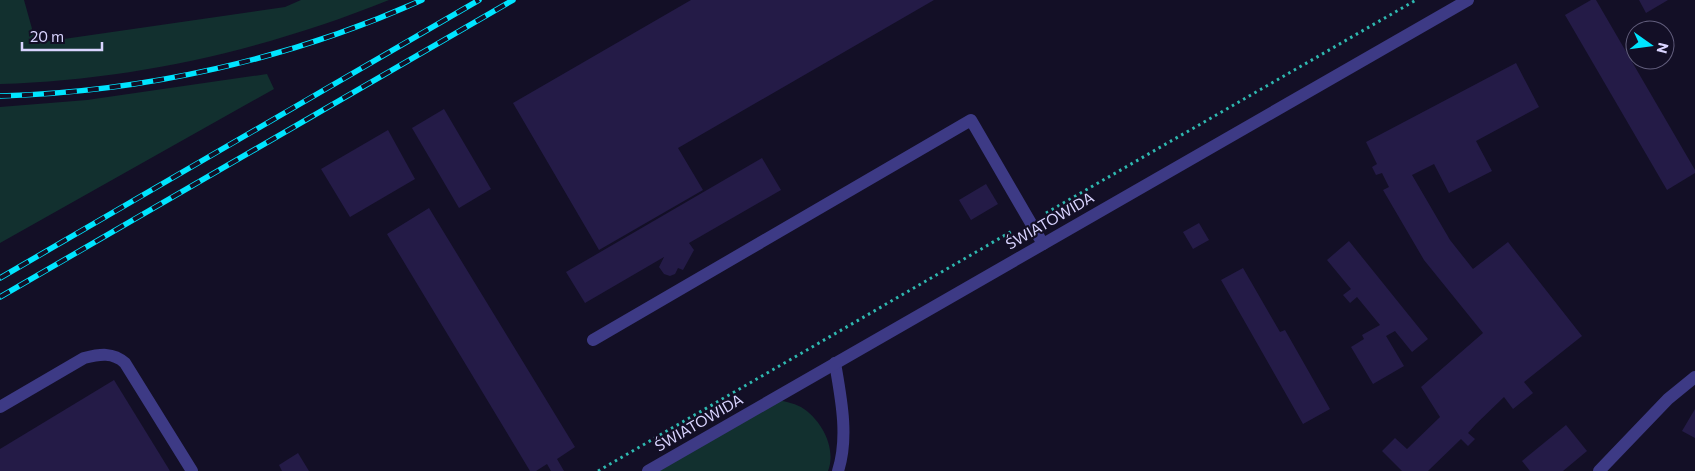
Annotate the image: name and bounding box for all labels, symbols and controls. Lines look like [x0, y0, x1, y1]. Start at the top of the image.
scale bar [22, 20, 102, 52]
north arrow [1625, 20, 1675, 70]
text: 20 m [30, 27, 64, 45]
text: N [1654, 41, 1673, 55]
street label: ŚWIATOWIDA [1002, 187, 1097, 253]
street label: ŚWIATOWIDA [651, 389, 746, 455]

